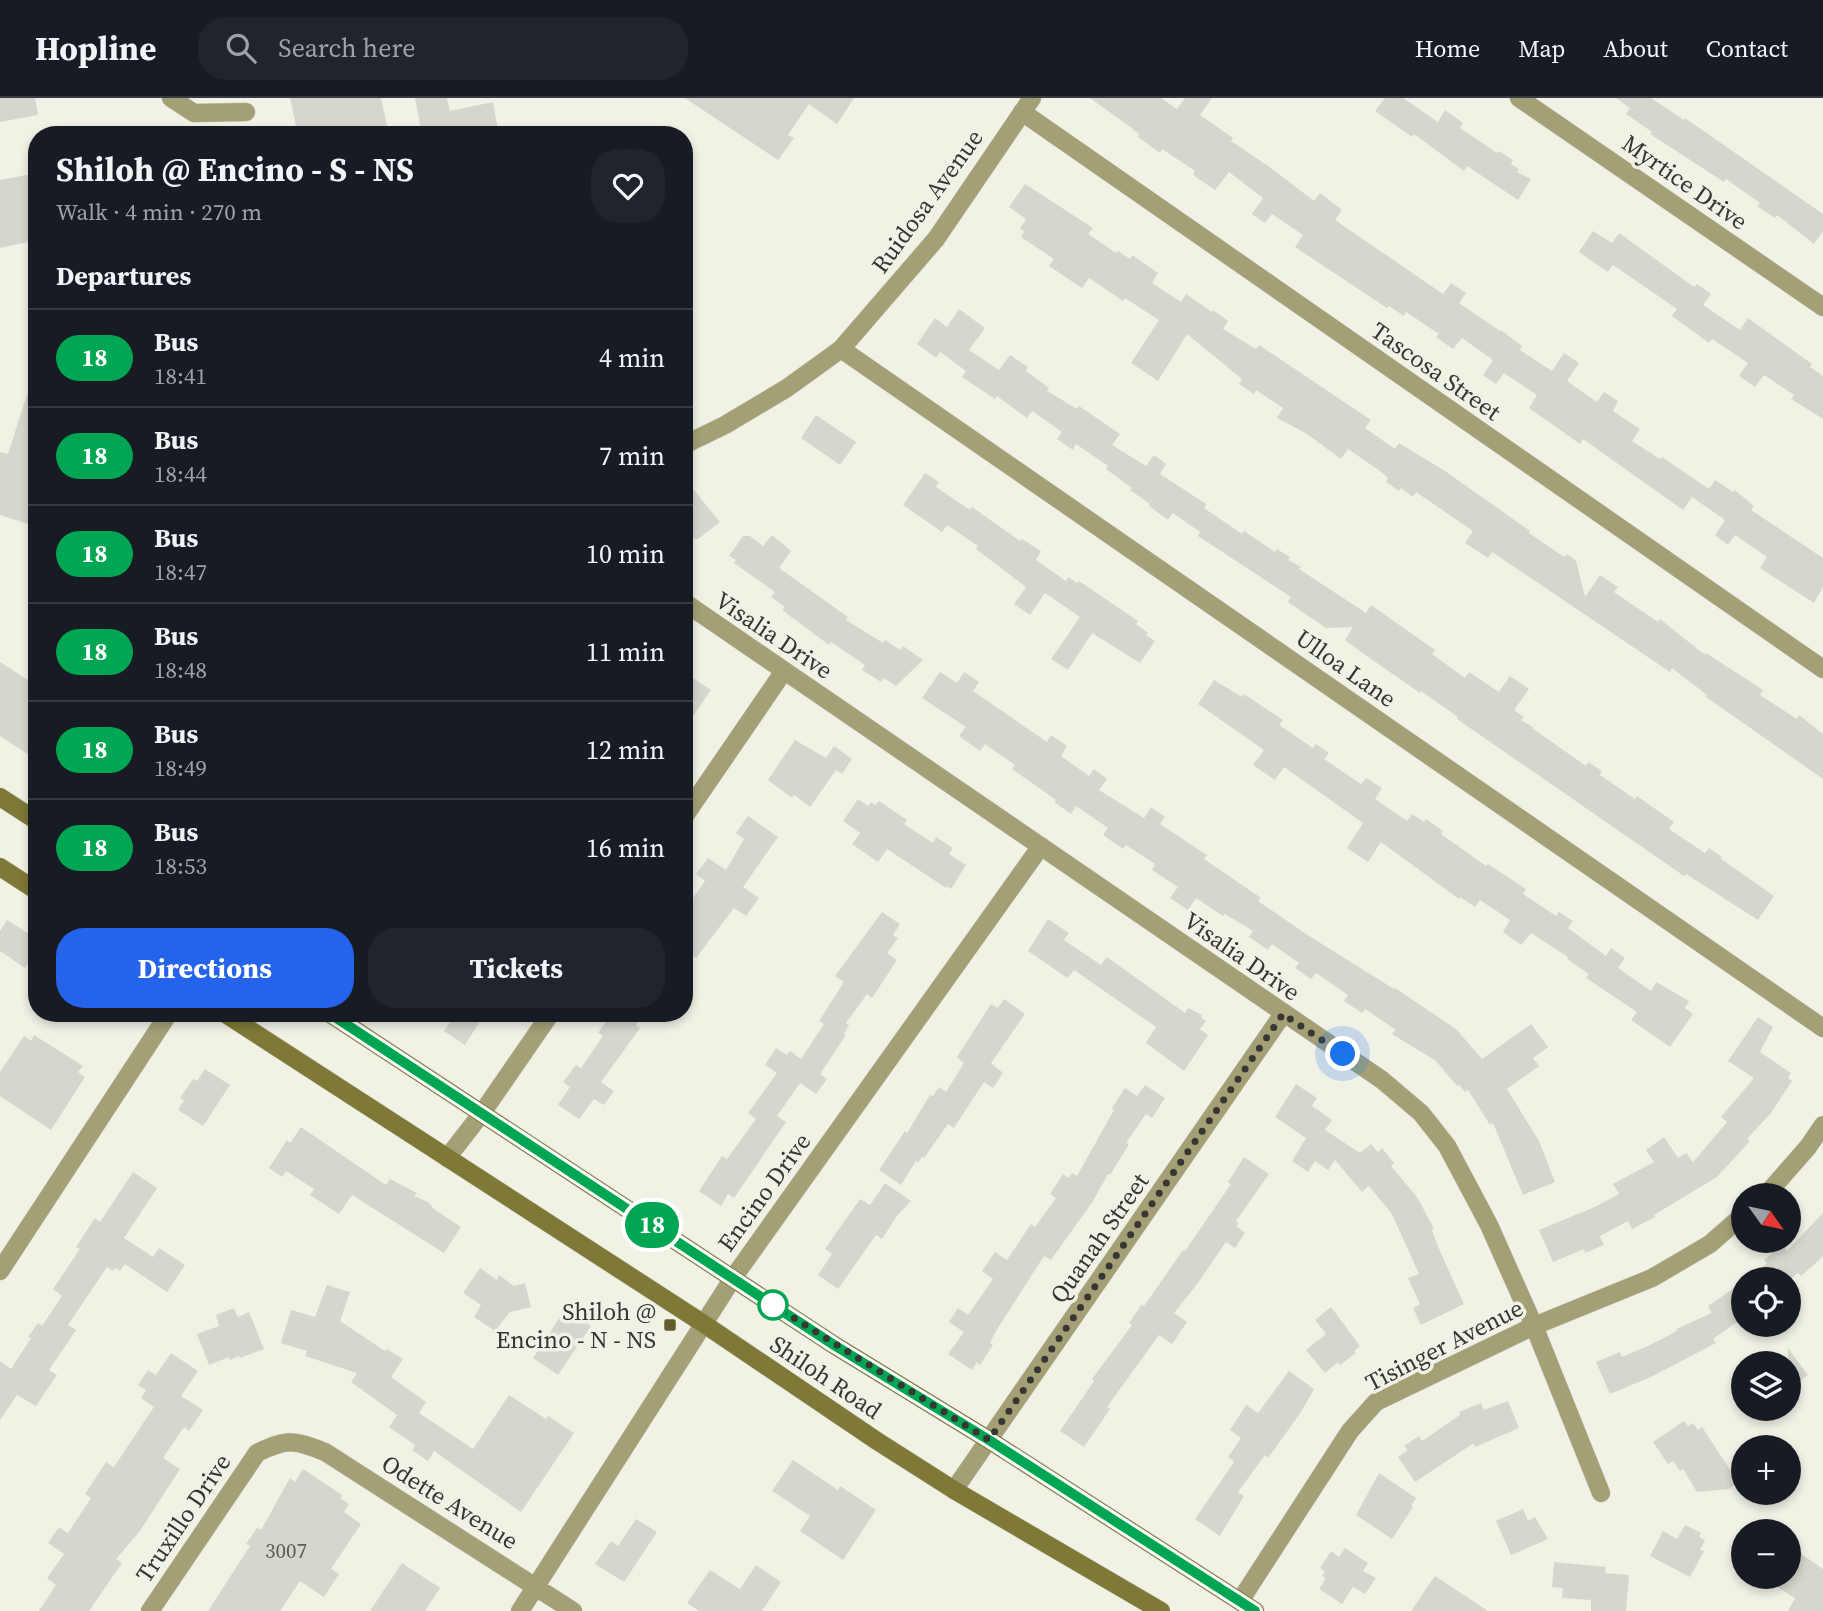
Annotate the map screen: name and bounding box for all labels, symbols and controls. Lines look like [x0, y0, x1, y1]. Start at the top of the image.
search box [198, 17, 688, 80]
text: Hopline [35, 26, 156, 71]
icon: search [222, 29, 260, 67]
text: Search here [278, 30, 415, 66]
text: Home [1415, 32, 1480, 65]
text: Map [1518, 32, 1565, 65]
text: About [1603, 32, 1668, 65]
text: Contact [1706, 32, 1788, 65]
street label: Ruidosa Avenue [864, 122, 990, 280]
street label: Myrtice Drive [1616, 127, 1754, 237]
text: Shiloh @ Encino - S - NS [56, 147, 414, 192]
button: heart [591, 149, 665, 223]
text: Walk · 4 min · 270 m [56, 196, 262, 228]
text: Departures [56, 258, 191, 294]
street label: Tascosa Street [1365, 314, 1508, 428]
text: Bus [154, 324, 198, 360]
text: 4 min [599, 340, 665, 376]
text: 18 [81, 341, 108, 374]
text: 18:41 [154, 360, 207, 392]
text: Bus [154, 422, 198, 458]
text: 7 min [599, 438, 665, 474]
text: 18 [81, 439, 108, 472]
text: 18:44 [154, 458, 207, 490]
text: Bus [154, 520, 198, 556]
text: 10 min [586, 536, 665, 572]
text: 18 [81, 537, 108, 570]
text: 18:47 [154, 556, 207, 588]
street label: Visalia Drive [709, 584, 839, 686]
text: Bus [154, 618, 198, 654]
street label: Ulloa Lane [1289, 621, 1403, 715]
text: 11 min [586, 634, 665, 670]
text: 18 [81, 635, 108, 668]
text: 18:48 [154, 654, 207, 686]
text: Bus [154, 716, 198, 752]
text: 12 min [586, 732, 665, 768]
text: 18 [81, 733, 108, 766]
text: 18:49 [154, 752, 207, 784]
text: Bus [154, 814, 198, 850]
text: 16 min [586, 830, 665, 866]
text: 18 [81, 831, 108, 864]
text: 18:53 [154, 850, 207, 882]
street label: Visalia Drive [1177, 904, 1307, 1008]
button: Directions [56, 928, 354, 1008]
button: Tickets [368, 928, 665, 1008]
your location [1325, 1036, 1360, 1071]
street label: Encino Drive [710, 1126, 818, 1258]
street label: Quanah Street [1042, 1166, 1156, 1310]
north arrow [1731, 1183, 1801, 1253]
map controls [1731, 1183, 1801, 1589]
line badge: 18 [620, 1202, 684, 1248]
text: 18 [639, 1208, 665, 1241]
button: locate [1731, 1267, 1801, 1337]
unlabelled marker [758, 1290, 788, 1320]
street label: Tisinger Avenue [1360, 1291, 1528, 1399]
place label: Shiloh @ Encino - N - NS [496, 1295, 656, 1356]
marker: Shiloh @ Encino - N - NS [662, 1317, 678, 1333]
street label: Shiloh Road [764, 1327, 889, 1427]
button: layers [1731, 1351, 1801, 1421]
button: + [1731, 1435, 1801, 1505]
street label: Truxillo Drive [128, 1447, 238, 1589]
street label: Odette Avenue [375, 1447, 525, 1557]
button: − [1731, 1519, 1801, 1589]
house number: 3007 [265, 1536, 307, 1565]

